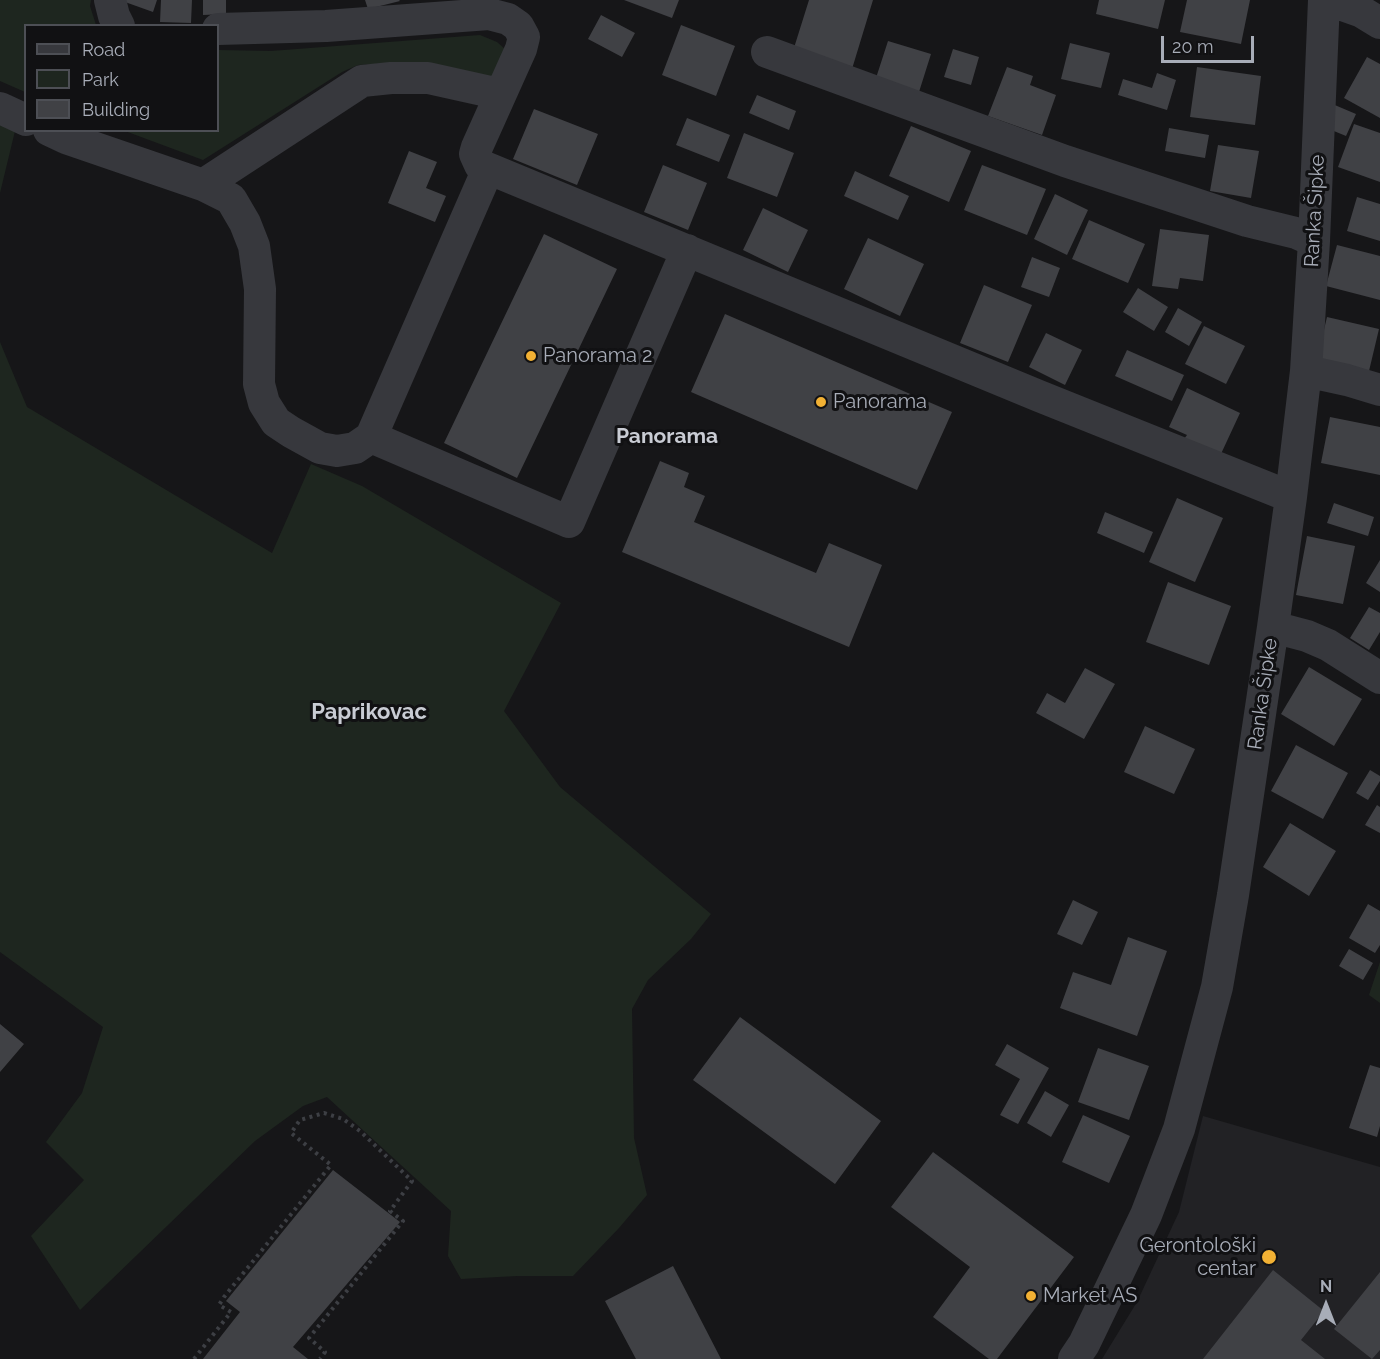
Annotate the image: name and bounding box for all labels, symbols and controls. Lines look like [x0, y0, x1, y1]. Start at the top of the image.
legend [24, 24, 219, 132]
scale bar [1164, 24, 1257, 62]
text: 20 m [1172, 36, 1214, 57]
text: Road [82, 39, 125, 60]
text: Park [82, 69, 119, 90]
text: Building [82, 99, 150, 120]
street label: Ranka Šipke [1300, 154, 1330, 268]
place label: Panorama 2 [543, 344, 652, 368]
marker: Panorama 2 [524, 349, 538, 363]
place label: Panorama [833, 390, 927, 414]
marker: Panorama [814, 395, 828, 409]
district label: Panorama [616, 424, 718, 450]
street label: Ranka Šipke [1243, 637, 1283, 751]
district label: Paprikovac [311, 699, 427, 725]
place label: Gerontološki centar [1139, 1234, 1256, 1281]
marker: Gerontološki centar [1260, 1248, 1278, 1266]
north arrow [1296, 1275, 1356, 1335]
text: N [1320, 1277, 1332, 1296]
place label: Market AS [1043, 1284, 1137, 1308]
marker: Market AS [1024, 1289, 1038, 1303]

